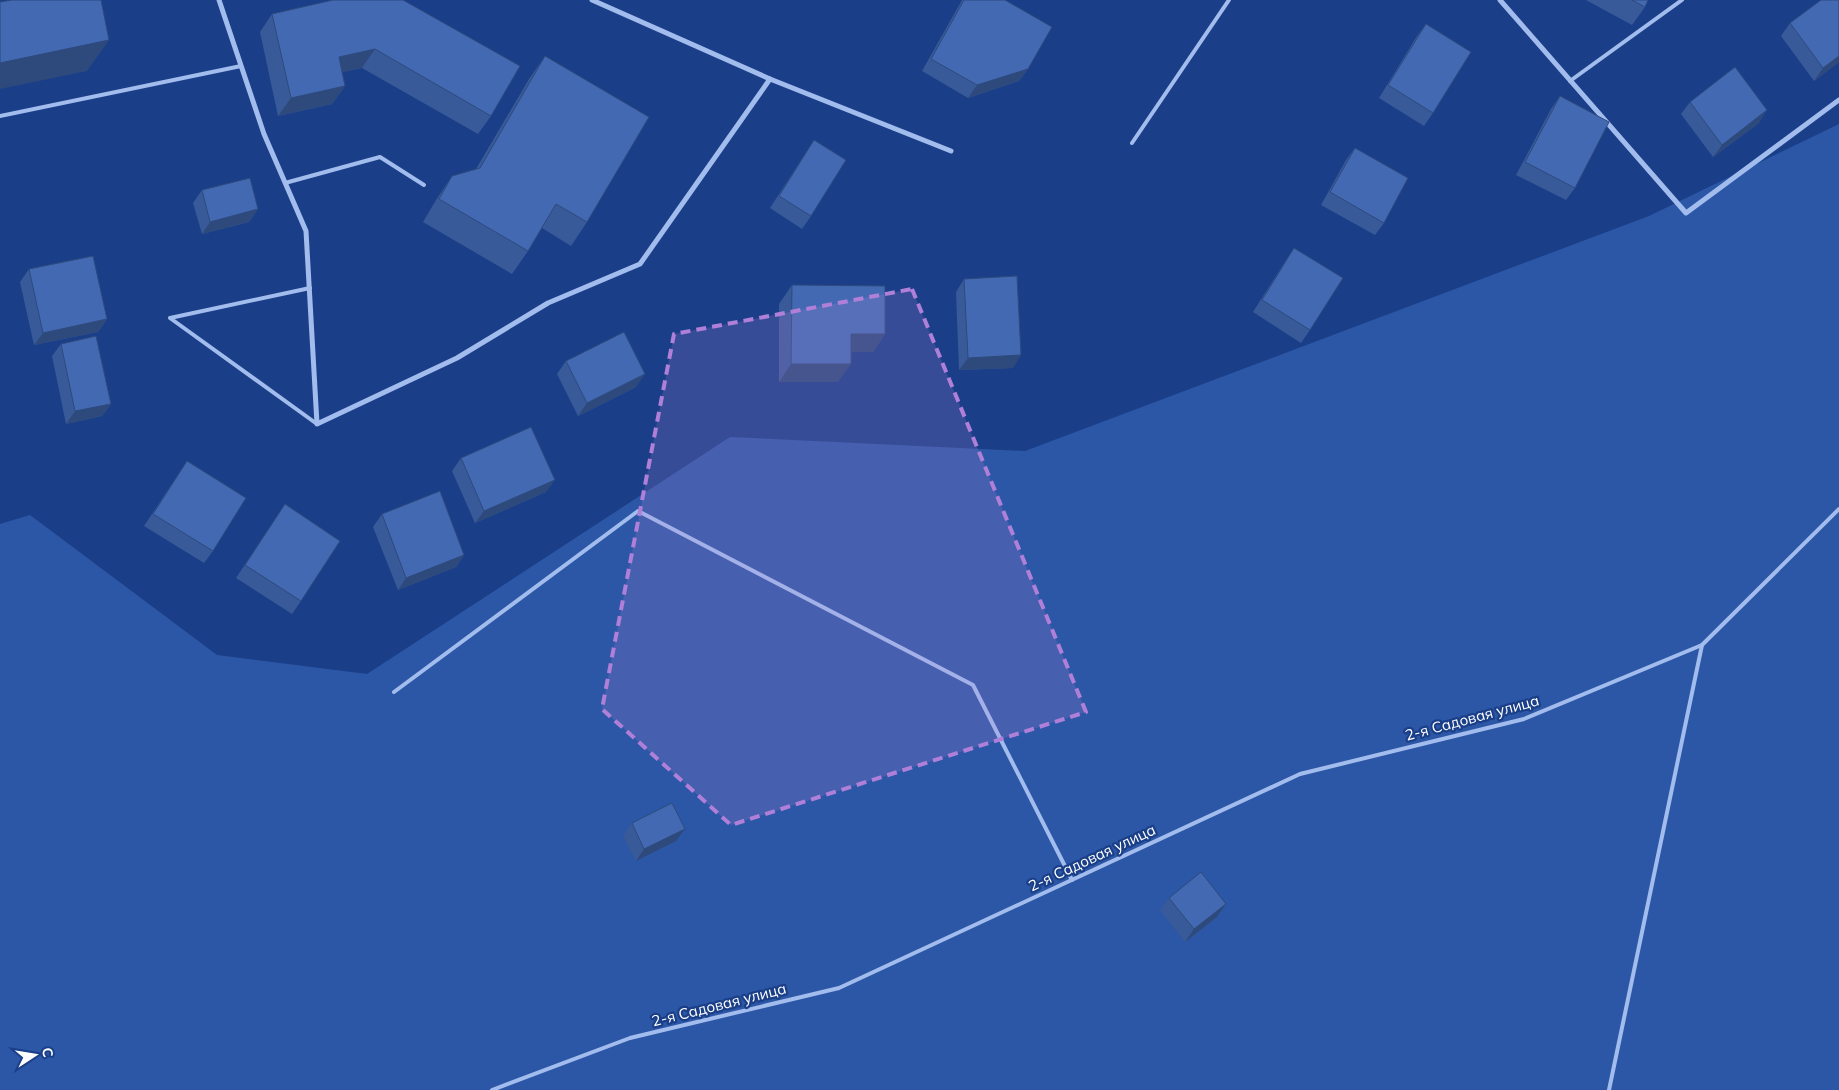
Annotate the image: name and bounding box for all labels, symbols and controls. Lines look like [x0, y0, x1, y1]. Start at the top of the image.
street label: 2-я Садовая улица [1403, 690, 1541, 745]
street label: 2-я Садовая улица [1025, 820, 1158, 895]
street label: 2-я Садовая улица [650, 979, 788, 1030]
north arrow [10, 1030, 60, 1080]
text: С [38, 1046, 58, 1059]

